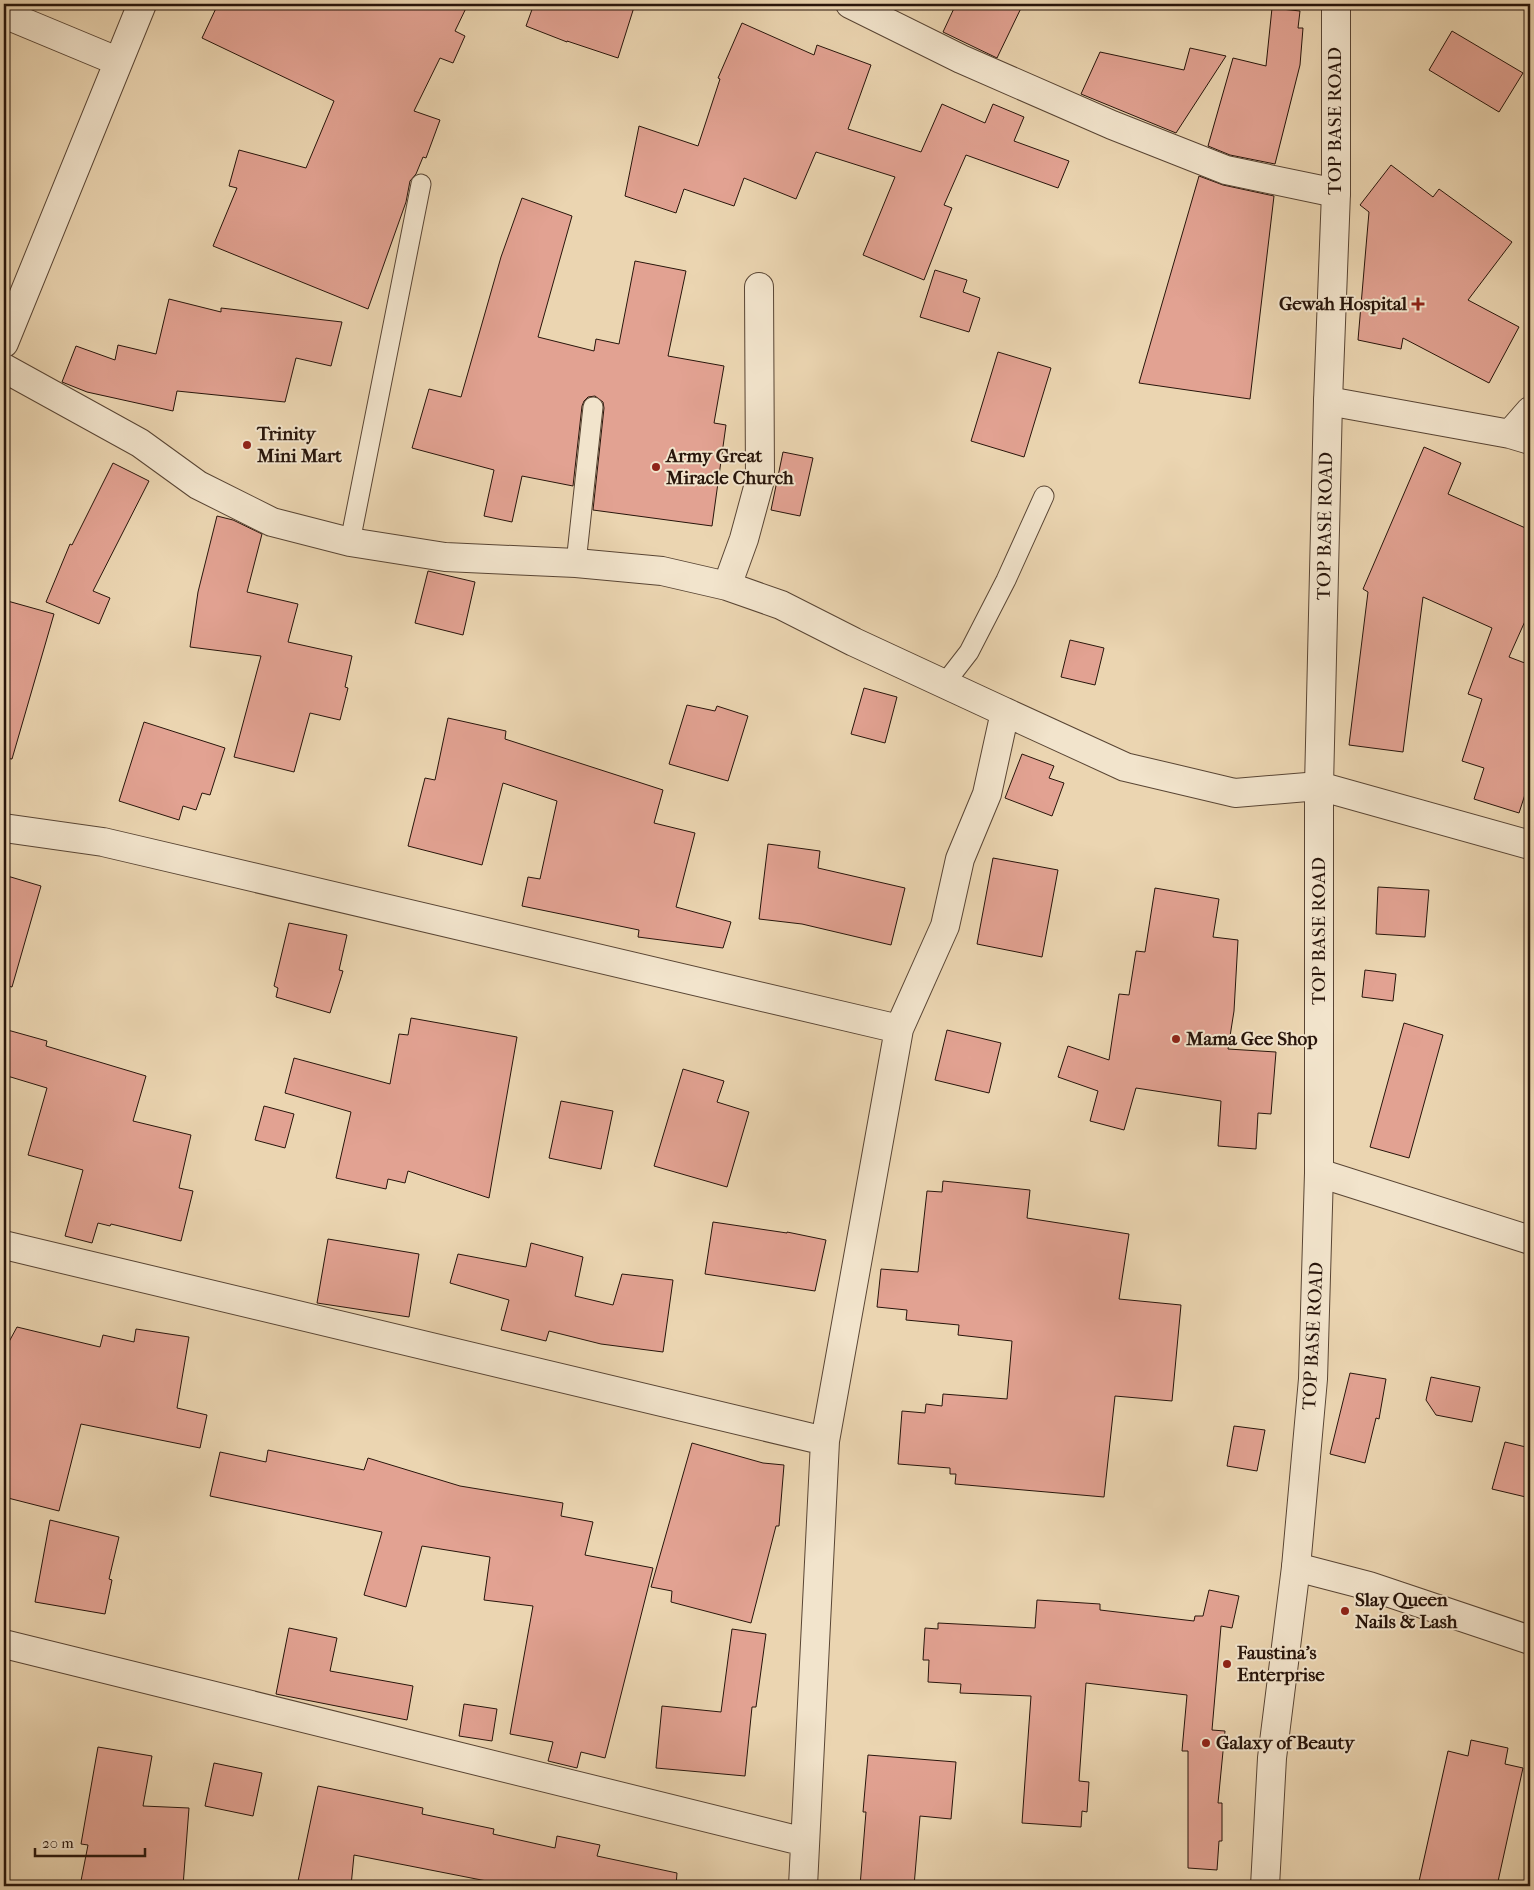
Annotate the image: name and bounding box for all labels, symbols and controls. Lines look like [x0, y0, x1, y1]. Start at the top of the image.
street label: TOP BASE ROAD [1324, 47, 1346, 195]
place label: Gewah Hospital [1279, 293, 1408, 315]
marker: Gewah Hospital [1411, 297, 1425, 311]
place label: Trinity Mini Mart [256, 423, 342, 467]
marker: Trinity Mini Mart [241, 439, 253, 451]
place label: Army Great Miracle Church [665, 445, 794, 489]
street label: TOP BASE ROAD [1313, 452, 1337, 600]
marker: Army Great Miracle Church [650, 461, 662, 473]
street label: TOP BASE ROAD [1308, 857, 1330, 1005]
place label: Mama Gee Shop [1185, 1028, 1318, 1050]
marker: Mama Gee Shop [1170, 1033, 1182, 1045]
street label: TOP BASE ROAD [1298, 1261, 1328, 1411]
place label: Slay Queen Nails & Lash [1355, 1589, 1458, 1633]
marker: Slay Queen Nails & Lash [1339, 1605, 1351, 1617]
place label: Faustina's Enterprise [1236, 1642, 1325, 1686]
marker: Faustina's Enterprise [1221, 1658, 1233, 1670]
place label: Galaxy of Beauty [1216, 1732, 1355, 1754]
marker: Galaxy of Beauty [1200, 1737, 1212, 1749]
scale bar [35, 1825, 145, 1857]
text: 20 m [42, 1834, 74, 1852]

